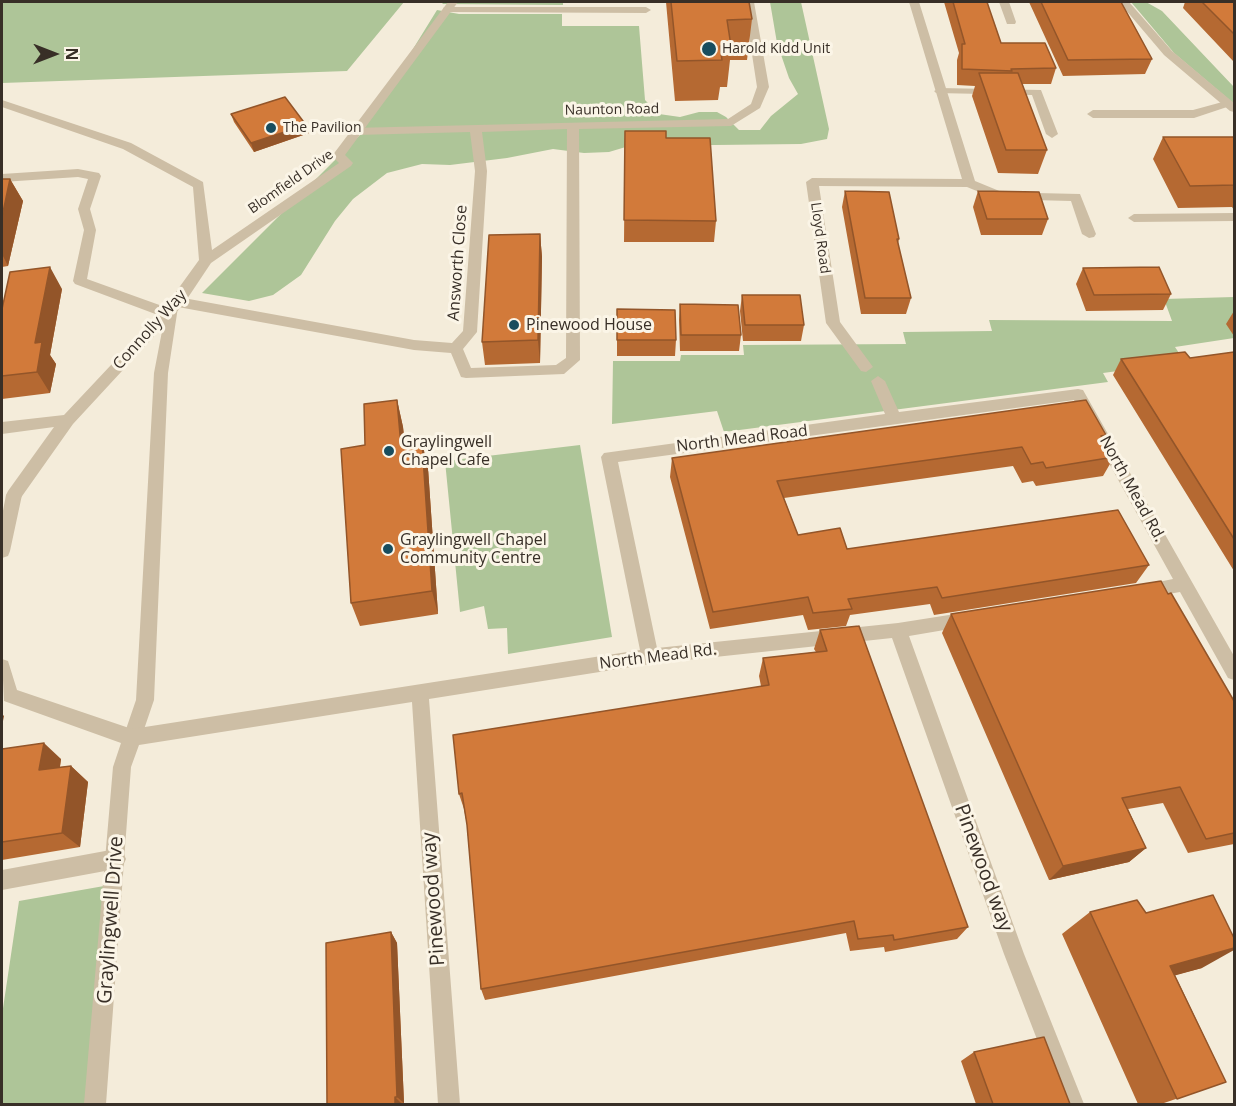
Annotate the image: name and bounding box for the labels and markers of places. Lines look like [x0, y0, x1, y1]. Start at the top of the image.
marker: Harold Kidd Unit [700, 40, 718, 58]
place label: Harold Kidd Unit [722, 41, 830, 57]
place label: The Pavilion [283, 120, 362, 136]
marker: The Pavilion [264, 121, 278, 135]
place label: Pinewood House [526, 315, 652, 335]
marker: Pinewood House [507, 318, 521, 332]
place label: Graylingwell Chapel Cafe [401, 432, 492, 470]
marker: Graylingwell Chapel Cafe [382, 444, 396, 458]
place label: Graylingwell Chapel Community Centre [400, 530, 547, 568]
marker: Graylingwell Chapel Community Centre [381, 542, 395, 556]

